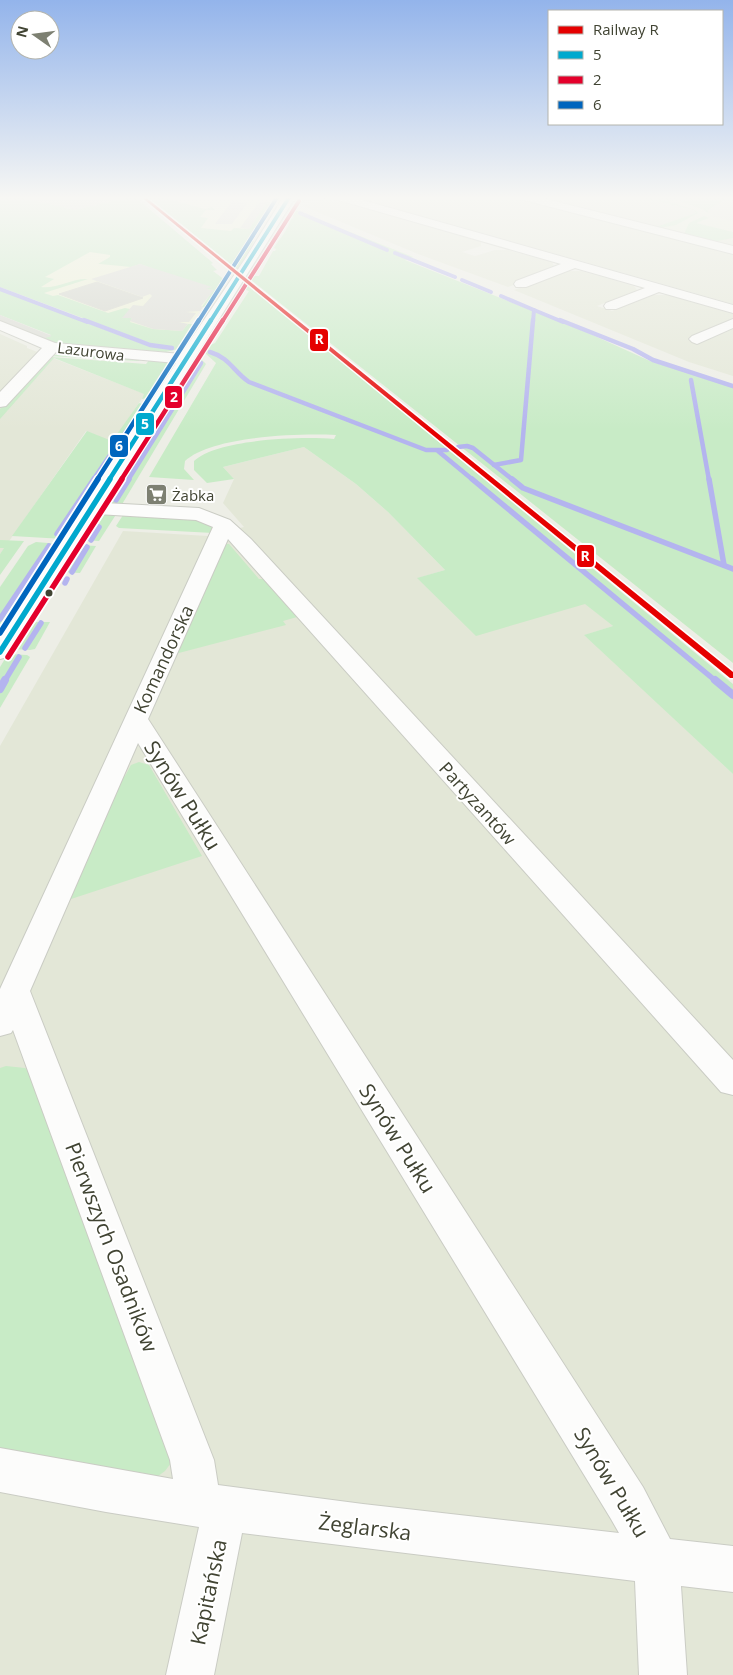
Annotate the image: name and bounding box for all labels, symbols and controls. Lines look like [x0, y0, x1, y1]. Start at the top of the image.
north arrow [10, 10, 60, 60]
legend [548, 10, 723, 125]
text: Railway R [593, 19, 660, 39]
text: N [11, 24, 32, 40]
text: 5 [593, 44, 602, 64]
text: 2 [593, 69, 602, 89]
text: 6 [593, 94, 602, 114]
line badge: R [309, 328, 329, 352]
text: R [314, 329, 324, 348]
street label: Lazurowa [56, 337, 126, 365]
line badge: 2 [164, 385, 183, 409]
text: 2 [170, 387, 178, 406]
line badge: 5 [135, 412, 155, 436]
text: 5 [141, 414, 149, 433]
line badge: 6 [109, 434, 129, 458]
text: 6 [115, 436, 123, 455]
supermarket icon: Żabka [144, 483, 168, 507]
place label: Żabka [172, 485, 214, 505]
line badge: R [576, 544, 595, 568]
text: R [580, 546, 590, 565]
unlabelled marker [44, 588, 54, 598]
street label: Komandorska [127, 601, 199, 717]
street label: Synów Pułku [138, 735, 228, 855]
street label: Partyzantów [434, 756, 522, 850]
street label: Synów Pułku [353, 1078, 443, 1198]
street label: Pierwszych Osadników [59, 1138, 165, 1356]
street label: Synów Pułku [568, 1422, 656, 1542]
street label: Żeglarska [317, 1507, 413, 1547]
street label: Kapitańska [183, 1537, 233, 1647]

